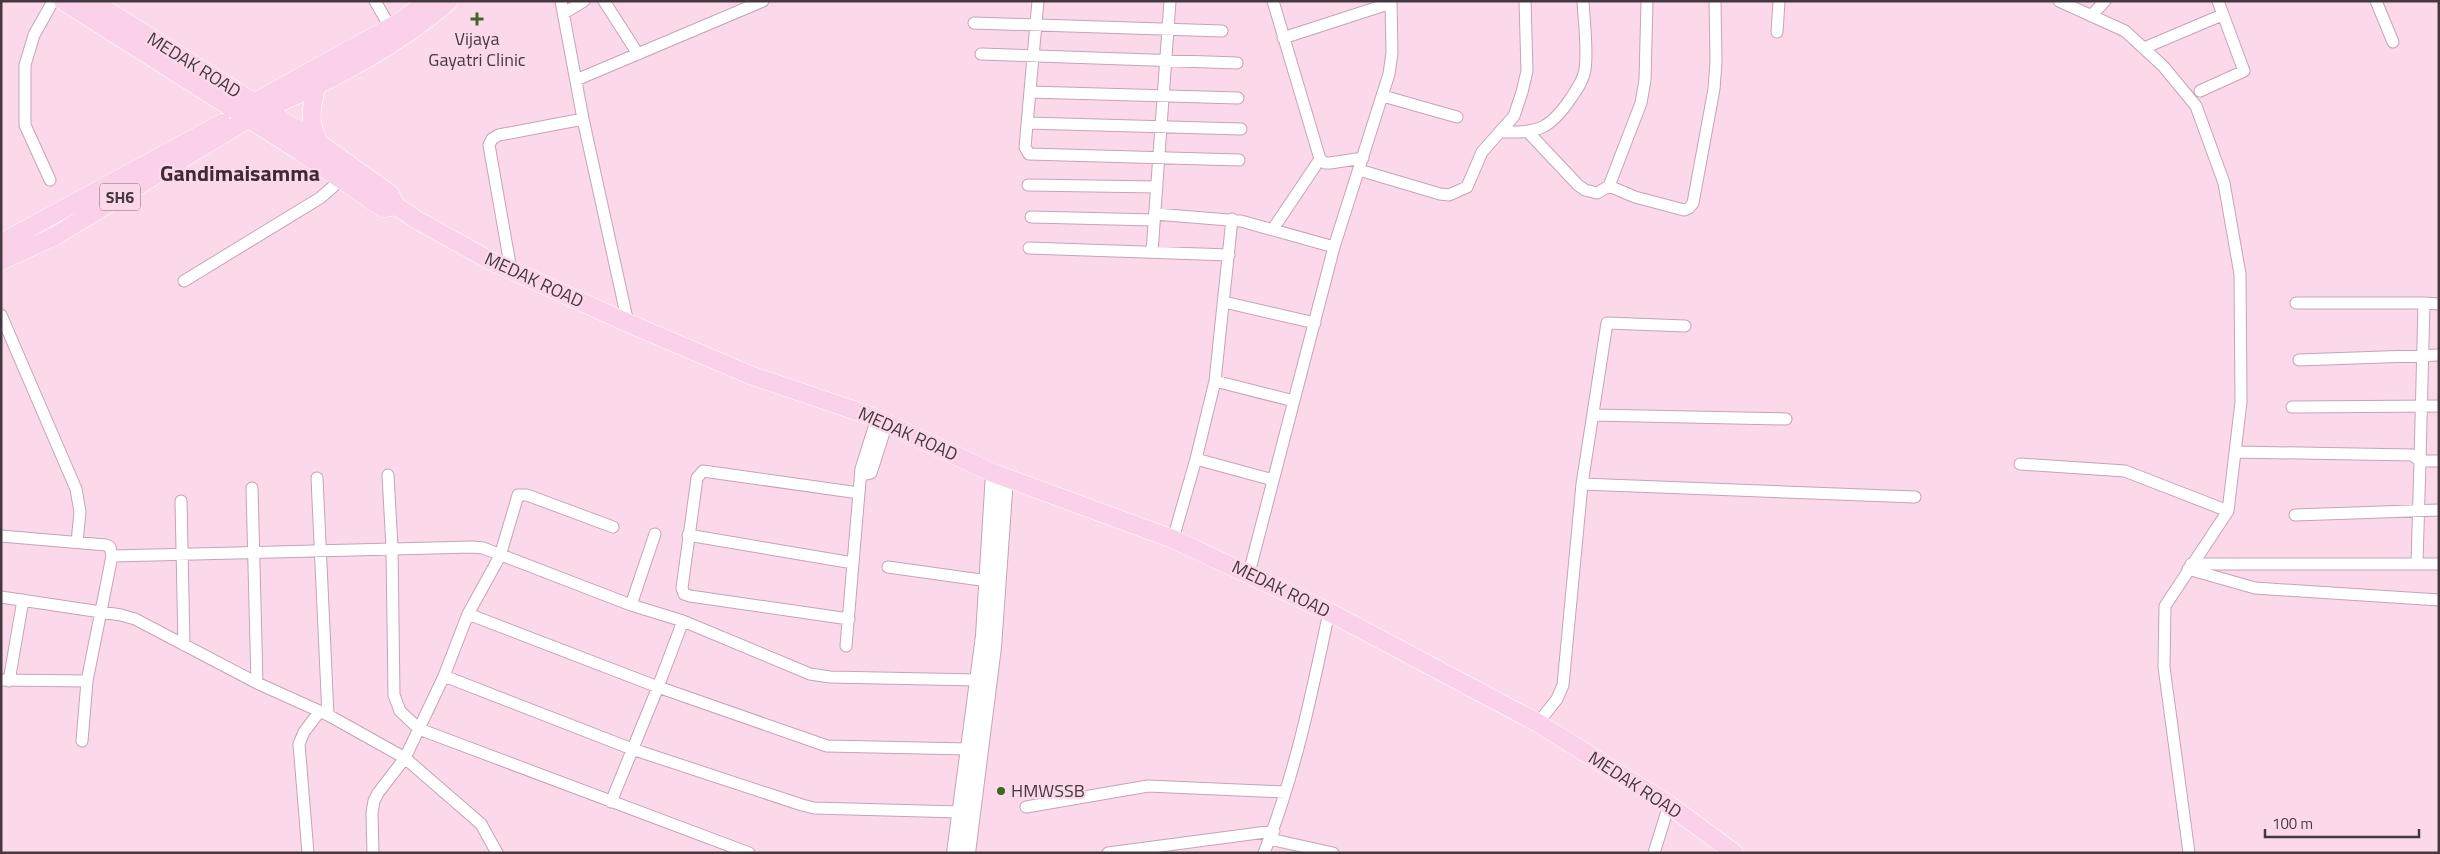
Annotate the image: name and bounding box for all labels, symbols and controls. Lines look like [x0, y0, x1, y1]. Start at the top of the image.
marker: Vijaya Gayatri Clinic [470, 12, 484, 26]
street label: MEDAK ROAD [142, 25, 247, 104]
place label: Vijaya Gayatri Clinic [428, 25, 526, 73]
district label: Gandimaisamma [160, 156, 320, 190]
road number: SH6 [100, 183, 140, 210]
street label: MEDAK ROAD [480, 245, 588, 314]
street label: MEDAK ROAD [854, 400, 962, 468]
street label: MEDAK ROAD [1227, 553, 1335, 624]
street label: MEDAK ROAD [1583, 744, 1687, 825]
place label: HMWSSB [1011, 777, 1085, 804]
marker: HMWSSB [995, 785, 1007, 797]
scale bar [2265, 806, 2419, 838]
text: 100 m [2272, 812, 2313, 835]

